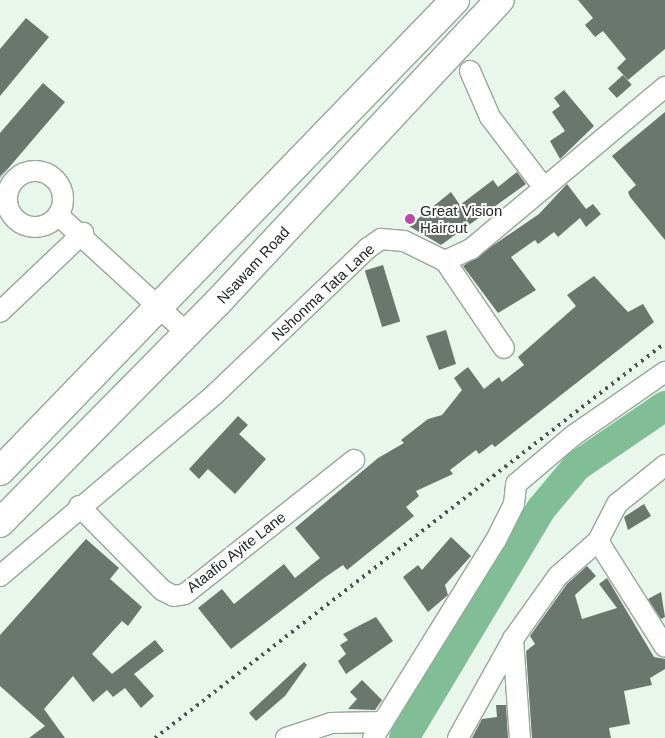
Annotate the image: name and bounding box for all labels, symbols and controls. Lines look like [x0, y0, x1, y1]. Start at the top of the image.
place label: Great Vision Haircut [420, 201, 502, 236]
marker: Great Vision Haircut [404, 213, 416, 225]
street label: Nsawam Road [213, 223, 293, 307]
street label: Nshonma Tata Lane [268, 240, 378, 344]
street label: Ataafio Ayite Lane [183, 508, 289, 596]

